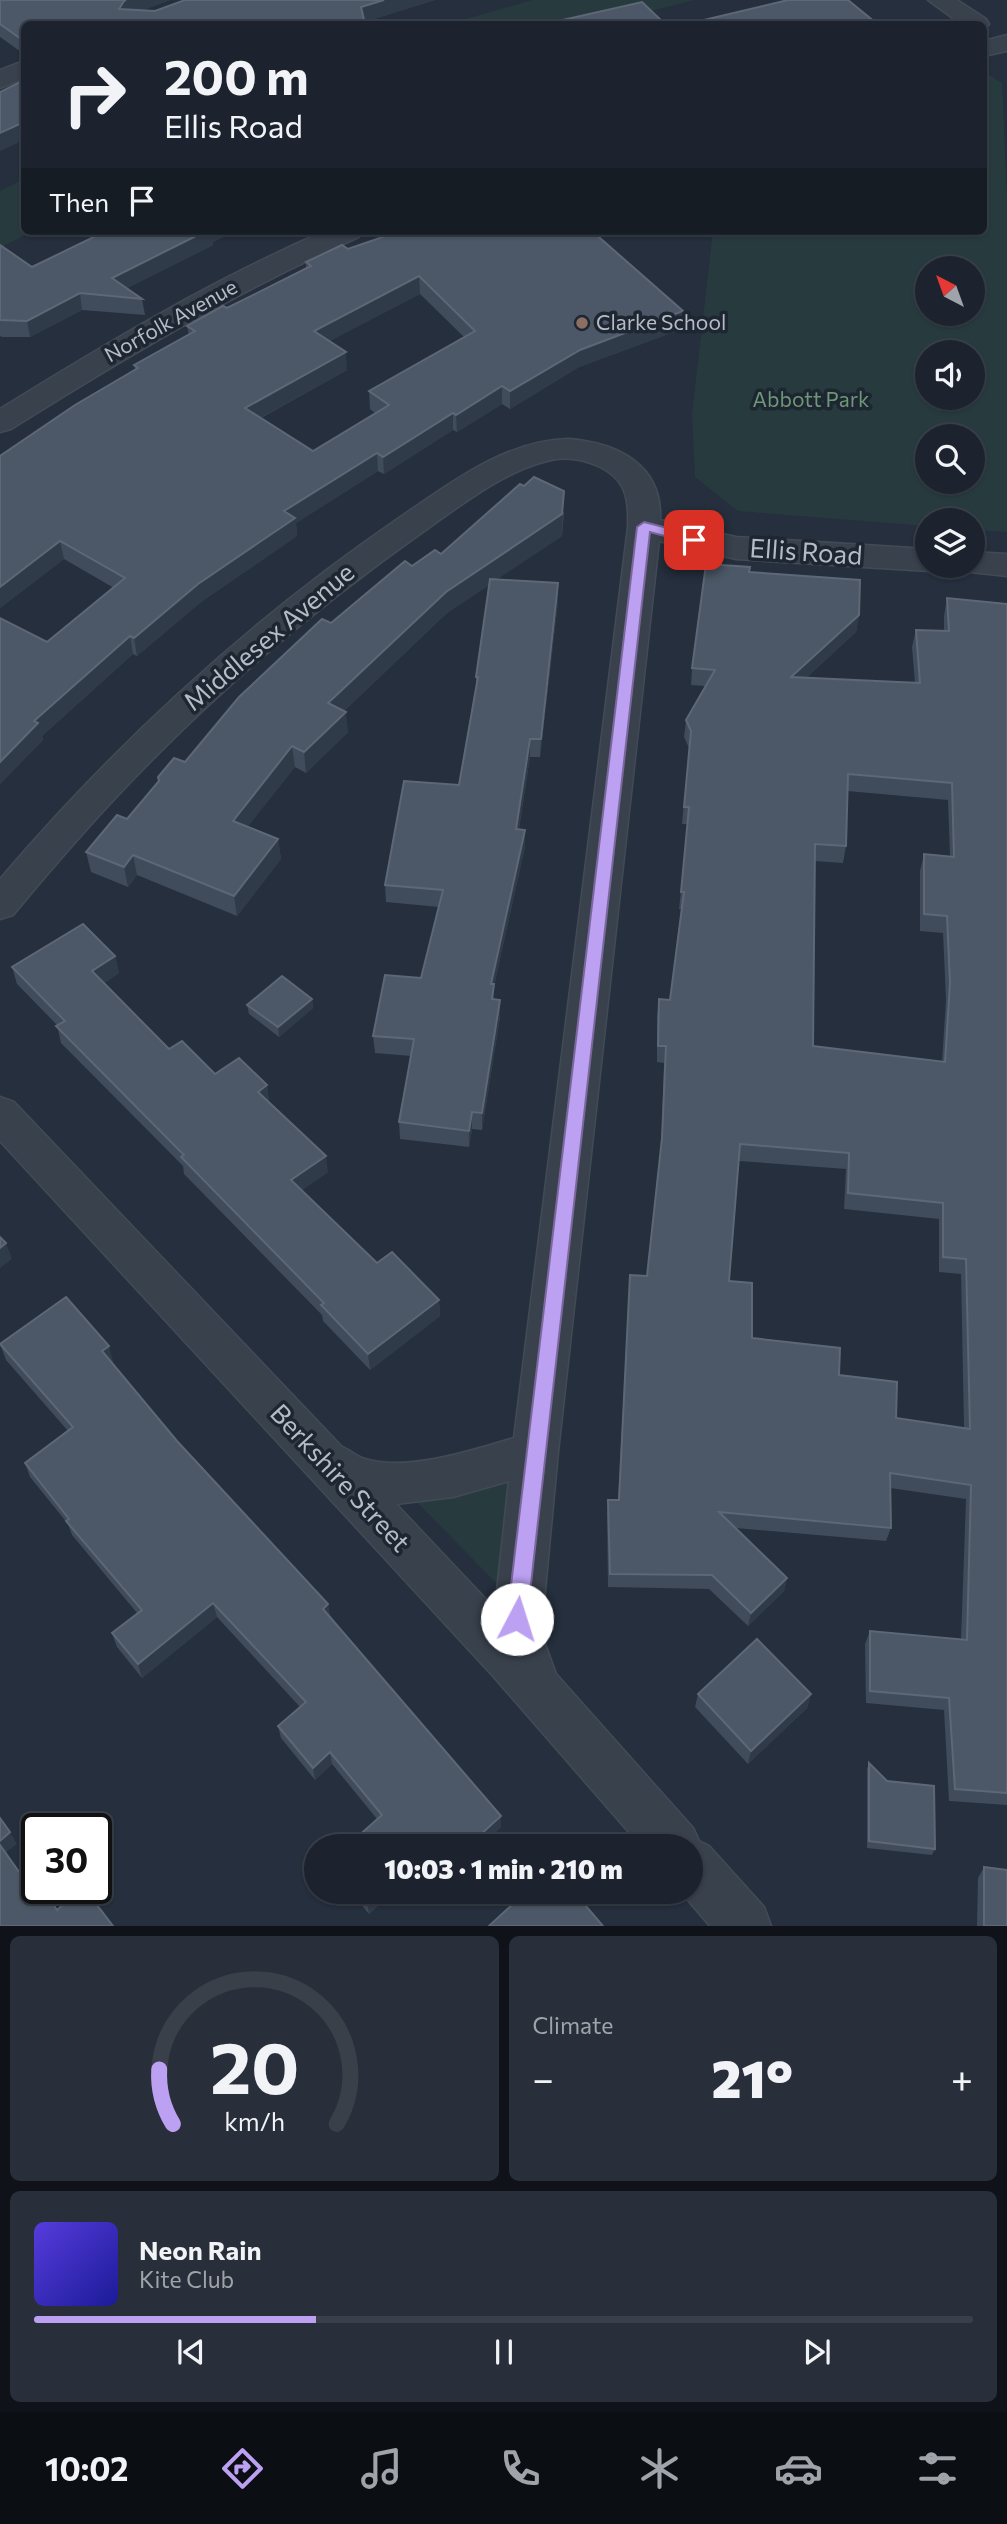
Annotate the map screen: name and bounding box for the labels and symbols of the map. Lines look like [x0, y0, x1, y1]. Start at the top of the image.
north arrow [915, 256, 985, 326]
street label: Norfolk Avenue [100, 273, 241, 366]
place label: Clarke School [596, 309, 726, 334]
marker: Clarke School [574, 315, 590, 331]
park label: Abbott Park [753, 386, 869, 411]
pin [664, 510, 724, 570]
street label: Ellis Road [749, 531, 863, 570]
street label: Middlesex Avenue [177, 556, 360, 716]
street label: Berkshire Street [265, 1397, 417, 1557]
position arrow [480, 1582, 554, 1656]
speed limit sign: 30 [21, 1813, 112, 1904]

